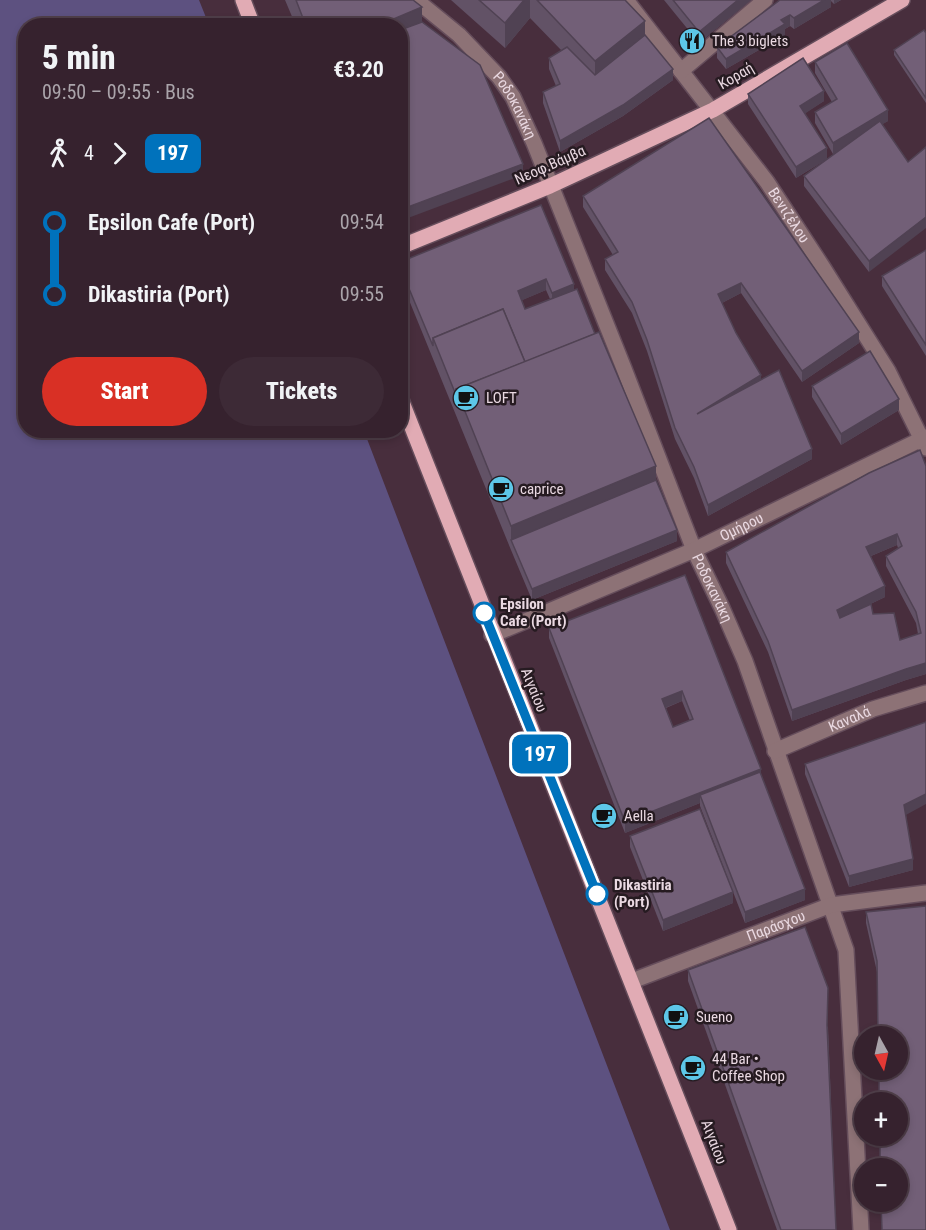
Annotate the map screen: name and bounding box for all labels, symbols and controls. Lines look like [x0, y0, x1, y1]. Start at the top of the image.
restaurant icon: The 3 biglets [677, 26, 707, 56]
place label: The 3 biglets [712, 32, 789, 50]
text: 5 min [42, 38, 116, 77]
text: €3.20 [333, 57, 384, 82]
street label: Κοραή [715, 59, 757, 93]
street label: Ροδοκανάκη [489, 68, 540, 142]
text: 09:50 – 09:55 · Bus [42, 80, 195, 104]
icon: walk [42, 137, 75, 170]
icon: forward [103, 137, 136, 170]
text: 4 [84, 141, 94, 165]
text: 197 [157, 141, 189, 165]
street label: Νεοφ.Βάμβα [512, 141, 589, 189]
street label: Βενιζέλου [764, 184, 813, 246]
text: Epsilon Cafe (Port) [88, 210, 255, 235]
text: 09:54 [340, 210, 384, 234]
text: Dikastiria (Port) [88, 282, 230, 307]
text: 09:55 [340, 282, 384, 306]
button: Start [42, 357, 207, 426]
button: Tickets [219, 357, 384, 426]
cafe icon: LOFT [451, 383, 481, 413]
place label: LOFT [486, 389, 517, 407]
cafe icon: caprice [486, 474, 516, 504]
place label: caprice [520, 480, 563, 498]
street label: Ομήρου [717, 509, 766, 545]
street label: Ροδοκανάκη [688, 551, 736, 625]
place label: Epsilon Cafe (Port) [500, 595, 567, 630]
marker: Epsilon Cafe (Port) [473, 602, 495, 624]
street label: Αιγαίου [517, 665, 551, 715]
street label: Καναλά [826, 702, 874, 736]
line badge: 197 [506, 734, 574, 774]
text: 197 [524, 742, 556, 766]
cafe icon: Aella [589, 801, 619, 831]
place label: Aella [624, 807, 654, 825]
place label: Dikastiria (Port) [614, 876, 672, 911]
marker: Dikastiria (Port) [586, 883, 608, 905]
street label: Παράσχου [744, 907, 808, 945]
cafe icon: Sueno [661, 1002, 691, 1032]
place label: Sueno [696, 1008, 733, 1026]
north arrow [854, 1026, 908, 1080]
map controls [854, 1026, 908, 1212]
place label: 44 Bar • Coffee Shop [712, 1050, 785, 1085]
cafe icon: 44 Bar • Coffee Shop [678, 1053, 708, 1083]
button: + [854, 1092, 908, 1146]
street label: Αιγαίου [697, 1117, 731, 1167]
button: − [854, 1158, 908, 1212]

